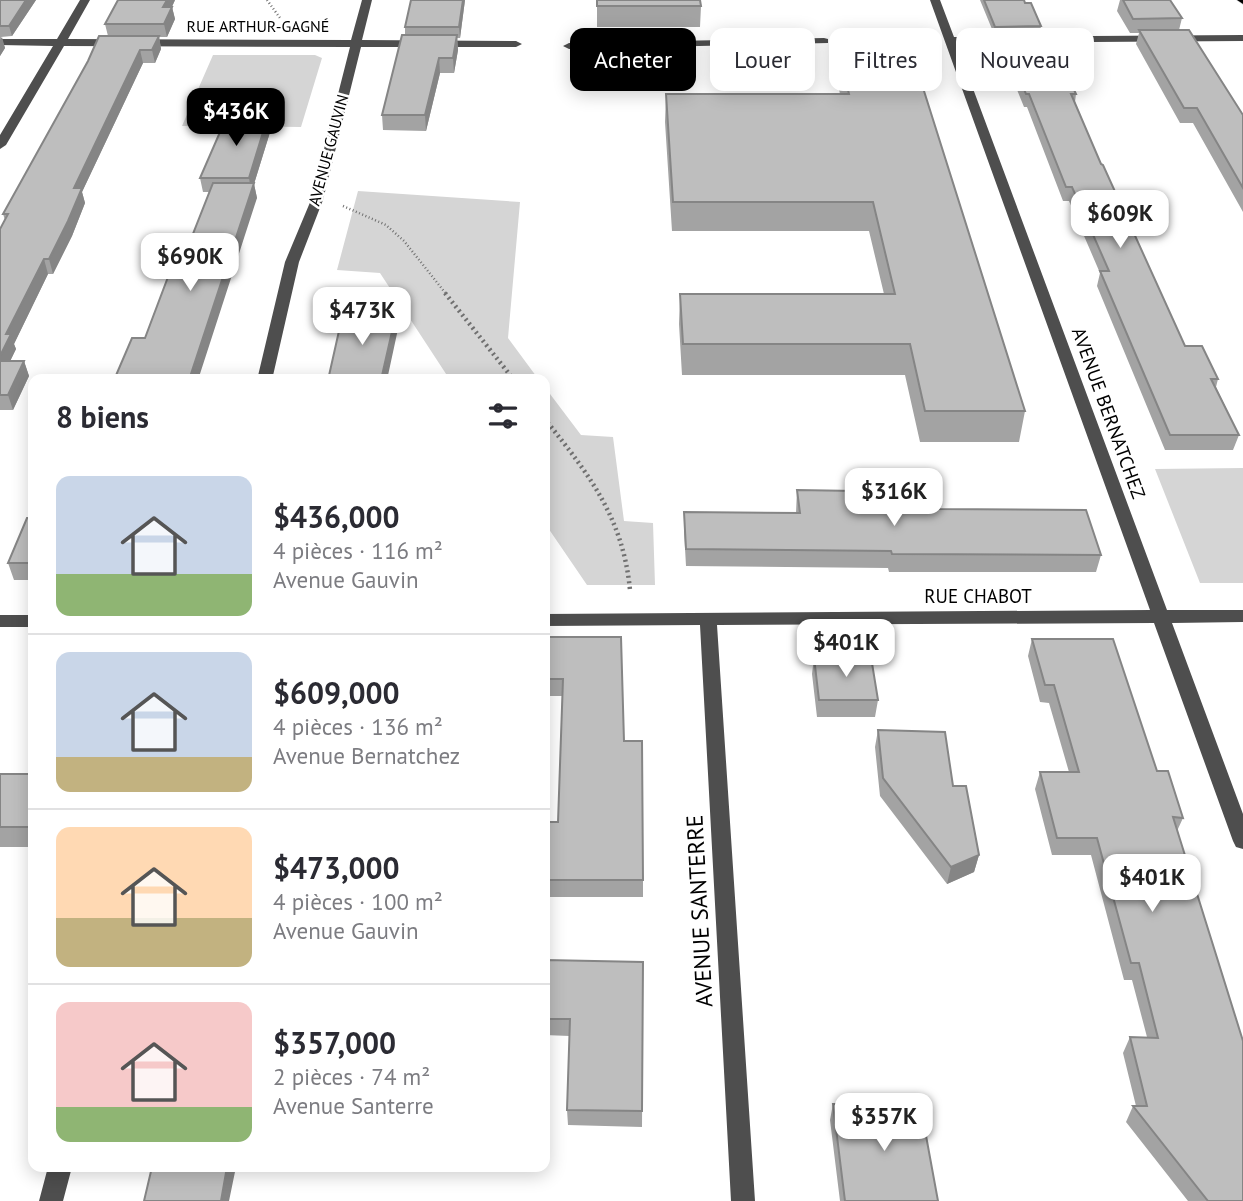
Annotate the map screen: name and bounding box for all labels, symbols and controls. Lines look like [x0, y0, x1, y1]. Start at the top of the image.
street label: RUE ARTHUR-GAGNÉ [187, 16, 329, 36]
chip: Acheter [570, 28, 696, 91]
chip: Louer [710, 28, 815, 91]
chip: Filtres [829, 28, 942, 91]
chip: Nouveau [956, 28, 1094, 91]
pin: $436K [187, 88, 285, 148]
street label: AVENUE GAUVIN [304, 92, 352, 208]
text: $436K [203, 96, 269, 125]
pin: $609K [1071, 190, 1169, 250]
text: $609K [1087, 198, 1153, 227]
pin: $690K [141, 233, 239, 293]
text: $690K [157, 241, 223, 270]
pin: $473K [313, 288, 411, 347]
text: $473K [329, 295, 395, 324]
street label: AVENUE BERNATCHEZ [1067, 324, 1151, 502]
text: 8 biens [56, 397, 149, 436]
icon: filters [484, 397, 522, 435]
pin: $316K [845, 468, 943, 528]
text: $316K [861, 476, 927, 505]
text: $436,000 [273, 497, 400, 536]
icon: home [112, 504, 196, 588]
text: 4 pièces · 116 m² [273, 536, 443, 565]
text: Avenue Gauvin [273, 565, 419, 594]
street label: RUE CHABOT [924, 584, 1032, 608]
pin: $401K [797, 620, 895, 679]
text: $401K [813, 627, 879, 656]
text: $609,000 [273, 673, 400, 712]
icon: home [112, 680, 196, 764]
text: 4 pièces · 136 m² [273, 712, 443, 741]
text: Avenue Bernatchez [273, 741, 460, 770]
street label: AVENUE SANTERRE [679, 814, 719, 1008]
text: $473,000 [273, 848, 400, 887]
icon: home [112, 855, 196, 939]
pin: $401K [1103, 855, 1201, 914]
text: $401K [1119, 862, 1185, 891]
text: 4 pièces · 100 m² [273, 887, 443, 916]
text: Avenue Gauvin [273, 916, 419, 945]
text: $357,000 [273, 1023, 396, 1062]
icon: home [112, 1030, 196, 1114]
text: 2 pièces · 74 m² [273, 1062, 430, 1091]
text: Avenue Santerre [273, 1091, 434, 1120]
pin: $357K [835, 1094, 933, 1153]
text: $357K [851, 1101, 917, 1130]

